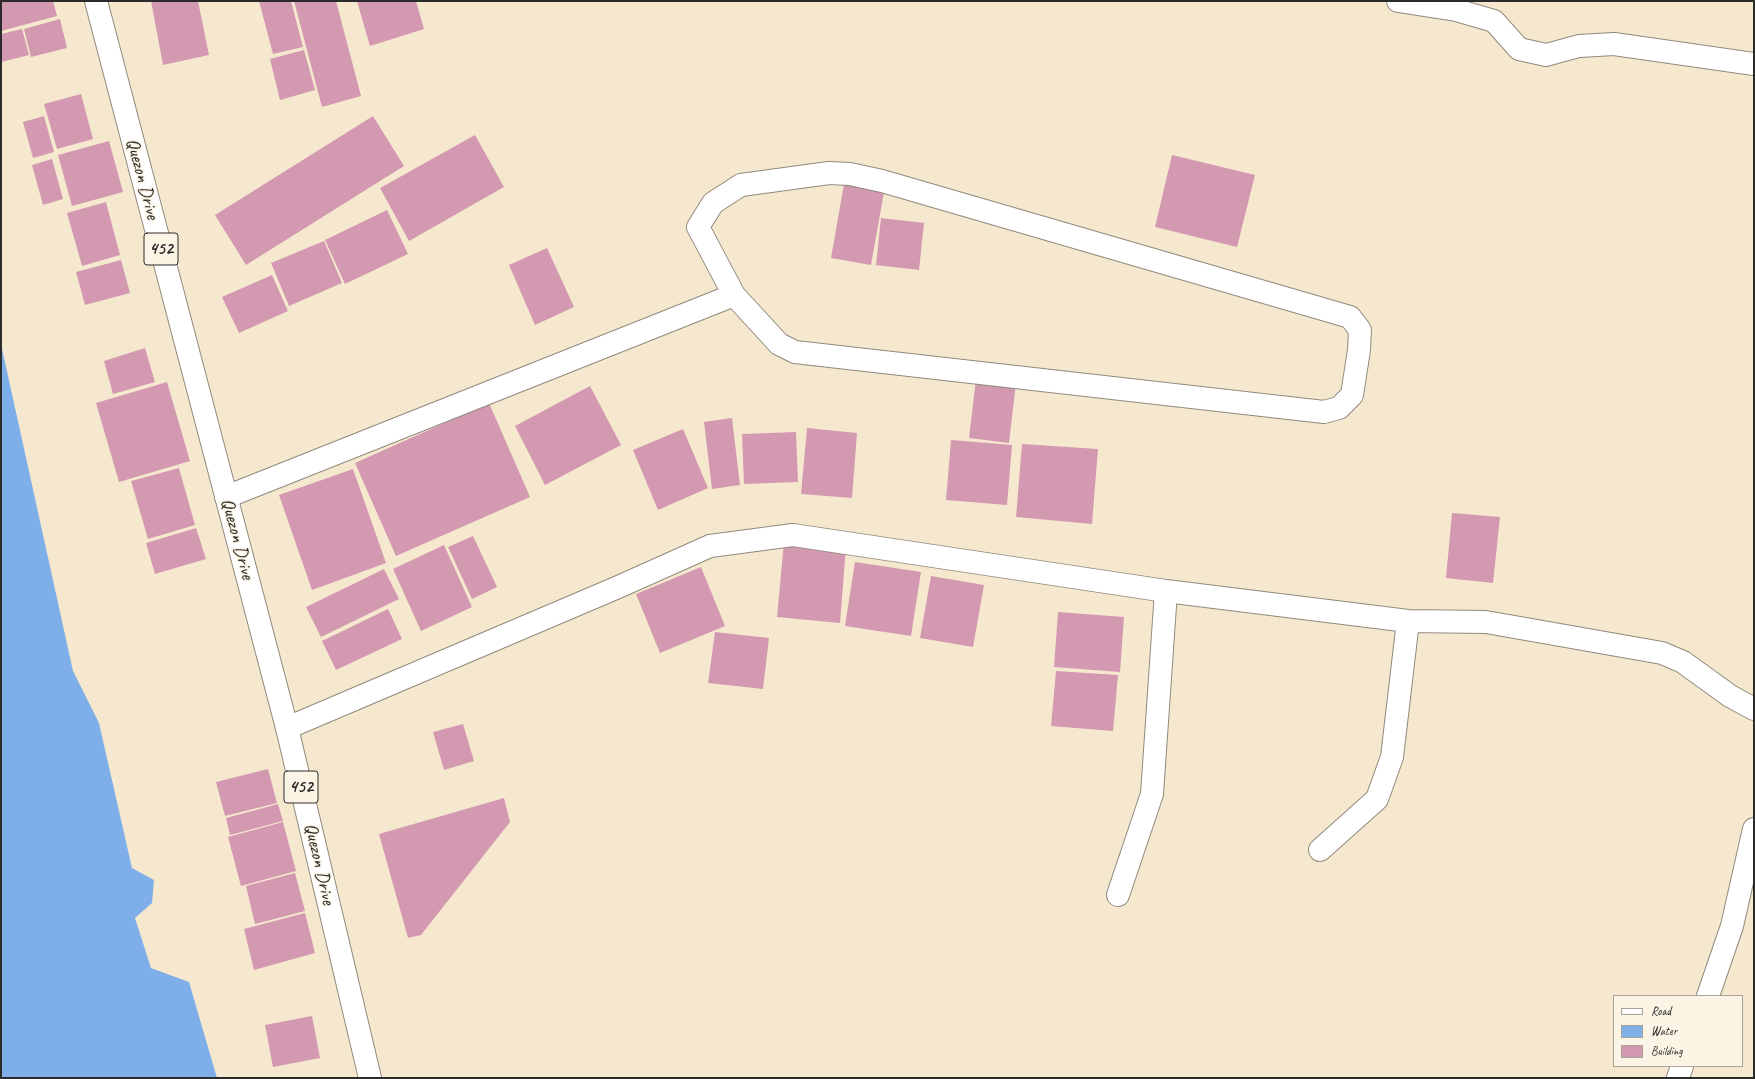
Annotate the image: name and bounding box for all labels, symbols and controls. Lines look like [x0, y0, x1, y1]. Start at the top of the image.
street label: Quezon Drive [120, 136, 164, 222]
road number: 452 [144, 233, 178, 265]
street label: Quezon Drive [215, 496, 259, 582]
road number: 452 [284, 771, 318, 803]
street label: Quezon Drive [299, 821, 339, 907]
legend [1613, 995, 1743, 1067]
text: Road [1651, 1003, 1671, 1019]
text: Water [1651, 1023, 1677, 1039]
text: Building [1651, 1043, 1683, 1059]

